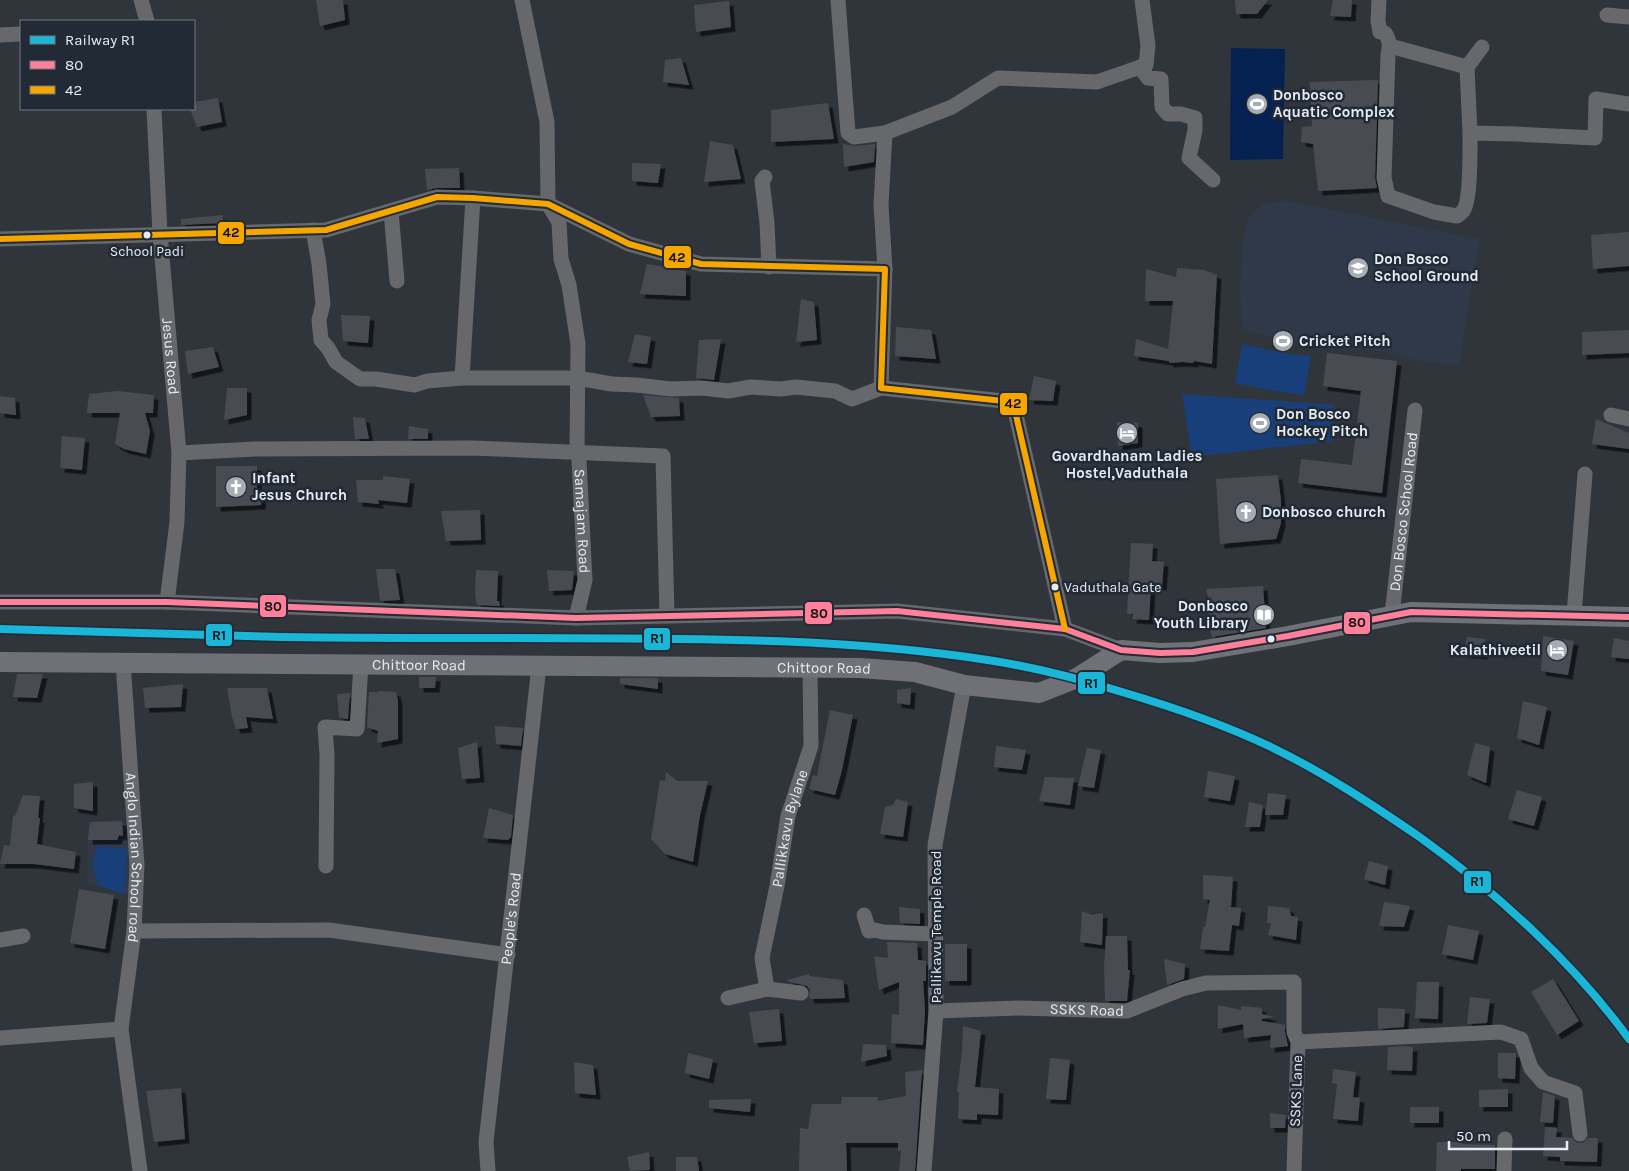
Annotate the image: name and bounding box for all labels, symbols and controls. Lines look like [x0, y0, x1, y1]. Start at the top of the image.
legend [20, 20, 195, 110]
text: Railway R1 [65, 31, 135, 49]
text: 80 [65, 56, 83, 74]
text: 42 [65, 81, 82, 99]
place label: Donbosco Aquatic Complex [1273, 86, 1395, 121]
sports icon: Donbosco Aquatic Complex [1245, 92, 1269, 116]
line badge: 42 [217, 221, 245, 245]
text: 42 [223, 224, 239, 241]
marker: School Padi [142, 230, 152, 240]
place label: School Padi [110, 243, 184, 260]
line badge: 42 [663, 245, 692, 269]
text: 42 [669, 249, 685, 266]
place label: Don Bosco School Ground [1374, 250, 1479, 285]
school or university icon: Don Bosco School Ground [1346, 256, 1370, 280]
street label: Jesus Road [158, 317, 183, 395]
sports icon: Cricket Pitch [1271, 329, 1295, 353]
place label: Cricket Pitch [1299, 332, 1391, 350]
line badge: 42 [999, 392, 1028, 416]
text: 42 [1005, 395, 1021, 412]
place label: Don Bosco Hockey Pitch [1276, 405, 1368, 440]
sports icon: Don Bosco Hockey Pitch [1248, 411, 1272, 435]
hotel icon: Govardhanam Ladies Hostel,Vaduthala [1115, 421, 1139, 445]
street label: Don Bosco School Road [1386, 431, 1421, 592]
place label: Govardhanam Ladies Hostel,Vaduthala [1052, 447, 1202, 482]
street label: Samajam Road [570, 468, 594, 574]
place label: Infant Jesus Church [252, 469, 347, 504]
church icon: Infant Jesus Church [224, 475, 248, 499]
church icon: Donbosco church [1234, 500, 1258, 524]
place label: Donbosco church [1262, 503, 1386, 521]
place label: Vaduthala Gate [1064, 579, 1161, 596]
marker: Vaduthala Gate [1050, 582, 1060, 592]
line badge: 80 [259, 594, 287, 618]
place label: Donbosco Youth Library [1154, 597, 1248, 632]
text: 80 [264, 598, 282, 615]
line badge: 80 [804, 601, 833, 625]
library icon: Donbosco Youth Library [1252, 603, 1276, 627]
text: 80 [810, 605, 828, 622]
line badge: 80 [1343, 611, 1371, 635]
text: 80 [1348, 614, 1366, 631]
line badge: R1 [205, 623, 233, 647]
text: R1 [212, 627, 226, 644]
line badge: R1 [643, 627, 671, 651]
text: R1 [650, 630, 664, 647]
unlabelled marker [1266, 634, 1276, 644]
hotel icon: Kalathiveetil [1545, 638, 1569, 662]
place label: Kalathiveetil [1450, 641, 1541, 659]
street label: Chittoor Road [372, 656, 466, 674]
street label: Chittoor Road [777, 658, 872, 678]
line badge: R1 [1077, 671, 1106, 695]
text: R1 [1084, 675, 1098, 692]
street label: Pallikkavu Bylane [768, 767, 812, 889]
street label: Anglo Indian School road [122, 772, 146, 944]
street label: Pallikavu Temple Road [927, 850, 945, 1004]
line badge: R1 [1463, 870, 1492, 894]
street label: People's Road [497, 871, 525, 966]
text: R1 [1470, 873, 1484, 890]
street label: SSKS Road [1049, 1000, 1124, 1020]
street label: SSKS Lane [1286, 1055, 1306, 1127]
scale bar [1449, 1118, 1566, 1150]
text: 50 m [1456, 1127, 1491, 1145]

